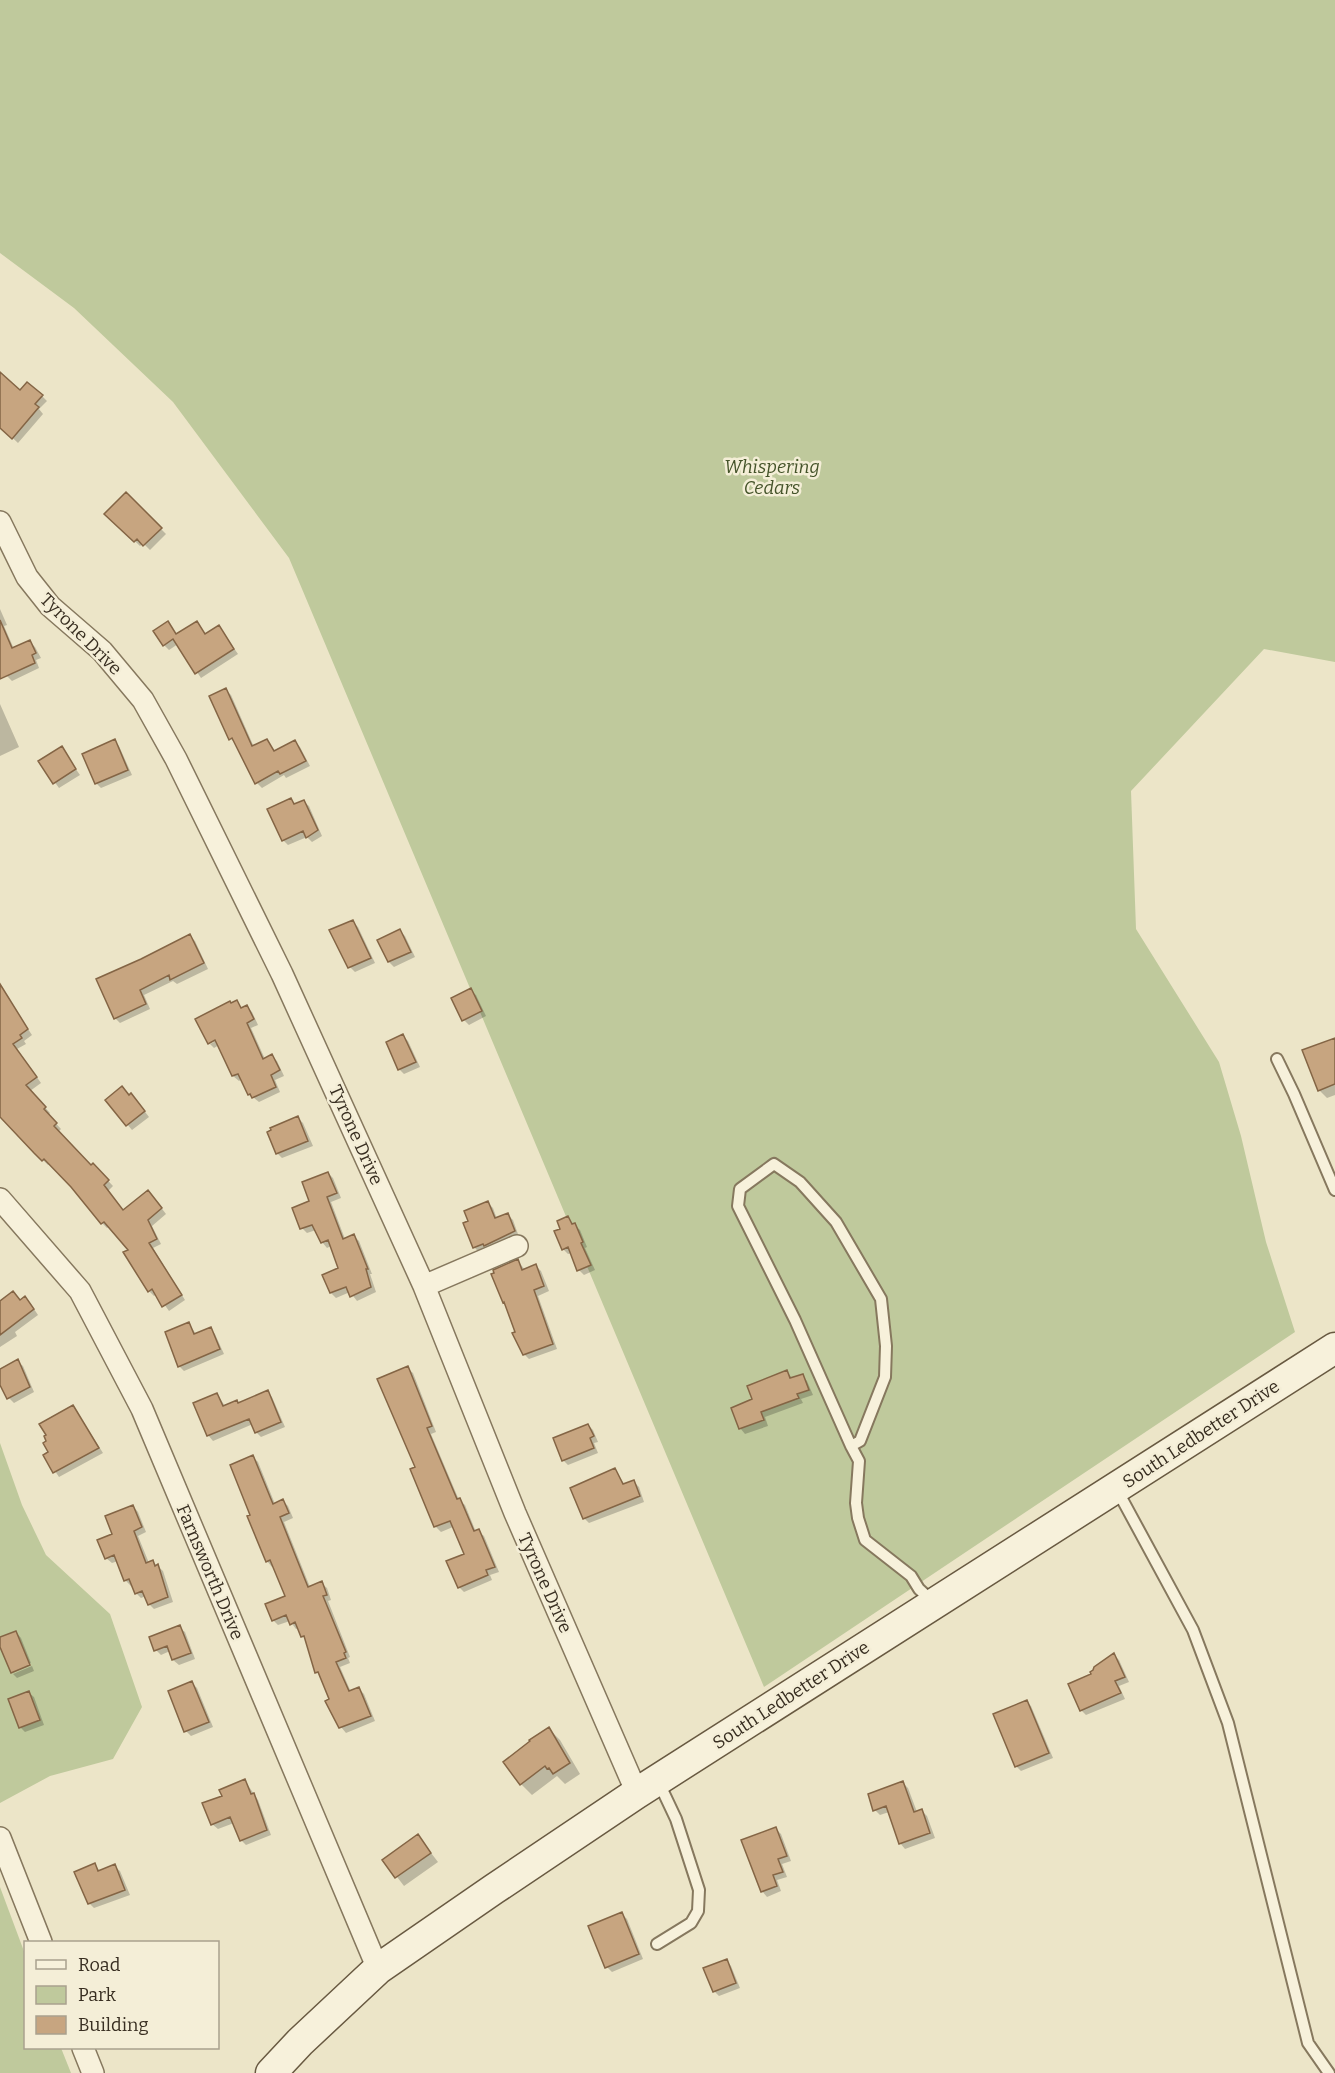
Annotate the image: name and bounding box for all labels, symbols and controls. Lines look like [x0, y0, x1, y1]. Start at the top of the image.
park label: Whispering Cedars [724, 456, 820, 499]
street label: Tyrone Drive [35, 588, 127, 680]
street label: Tyrone Drive [324, 1082, 388, 1188]
street label: South Ledbetter Drive [1119, 1375, 1283, 1493]
street label: Farnsworth Drive [172, 1501, 248, 1643]
street label: Tyrone Drive [513, 1530, 577, 1636]
street label: South Ledbetter Drive [709, 1636, 873, 1754]
legend [24, 1941, 219, 2049]
text: Road [78, 1954, 121, 1976]
text: Park [78, 1984, 117, 2006]
text: Building [78, 2014, 149, 2036]

